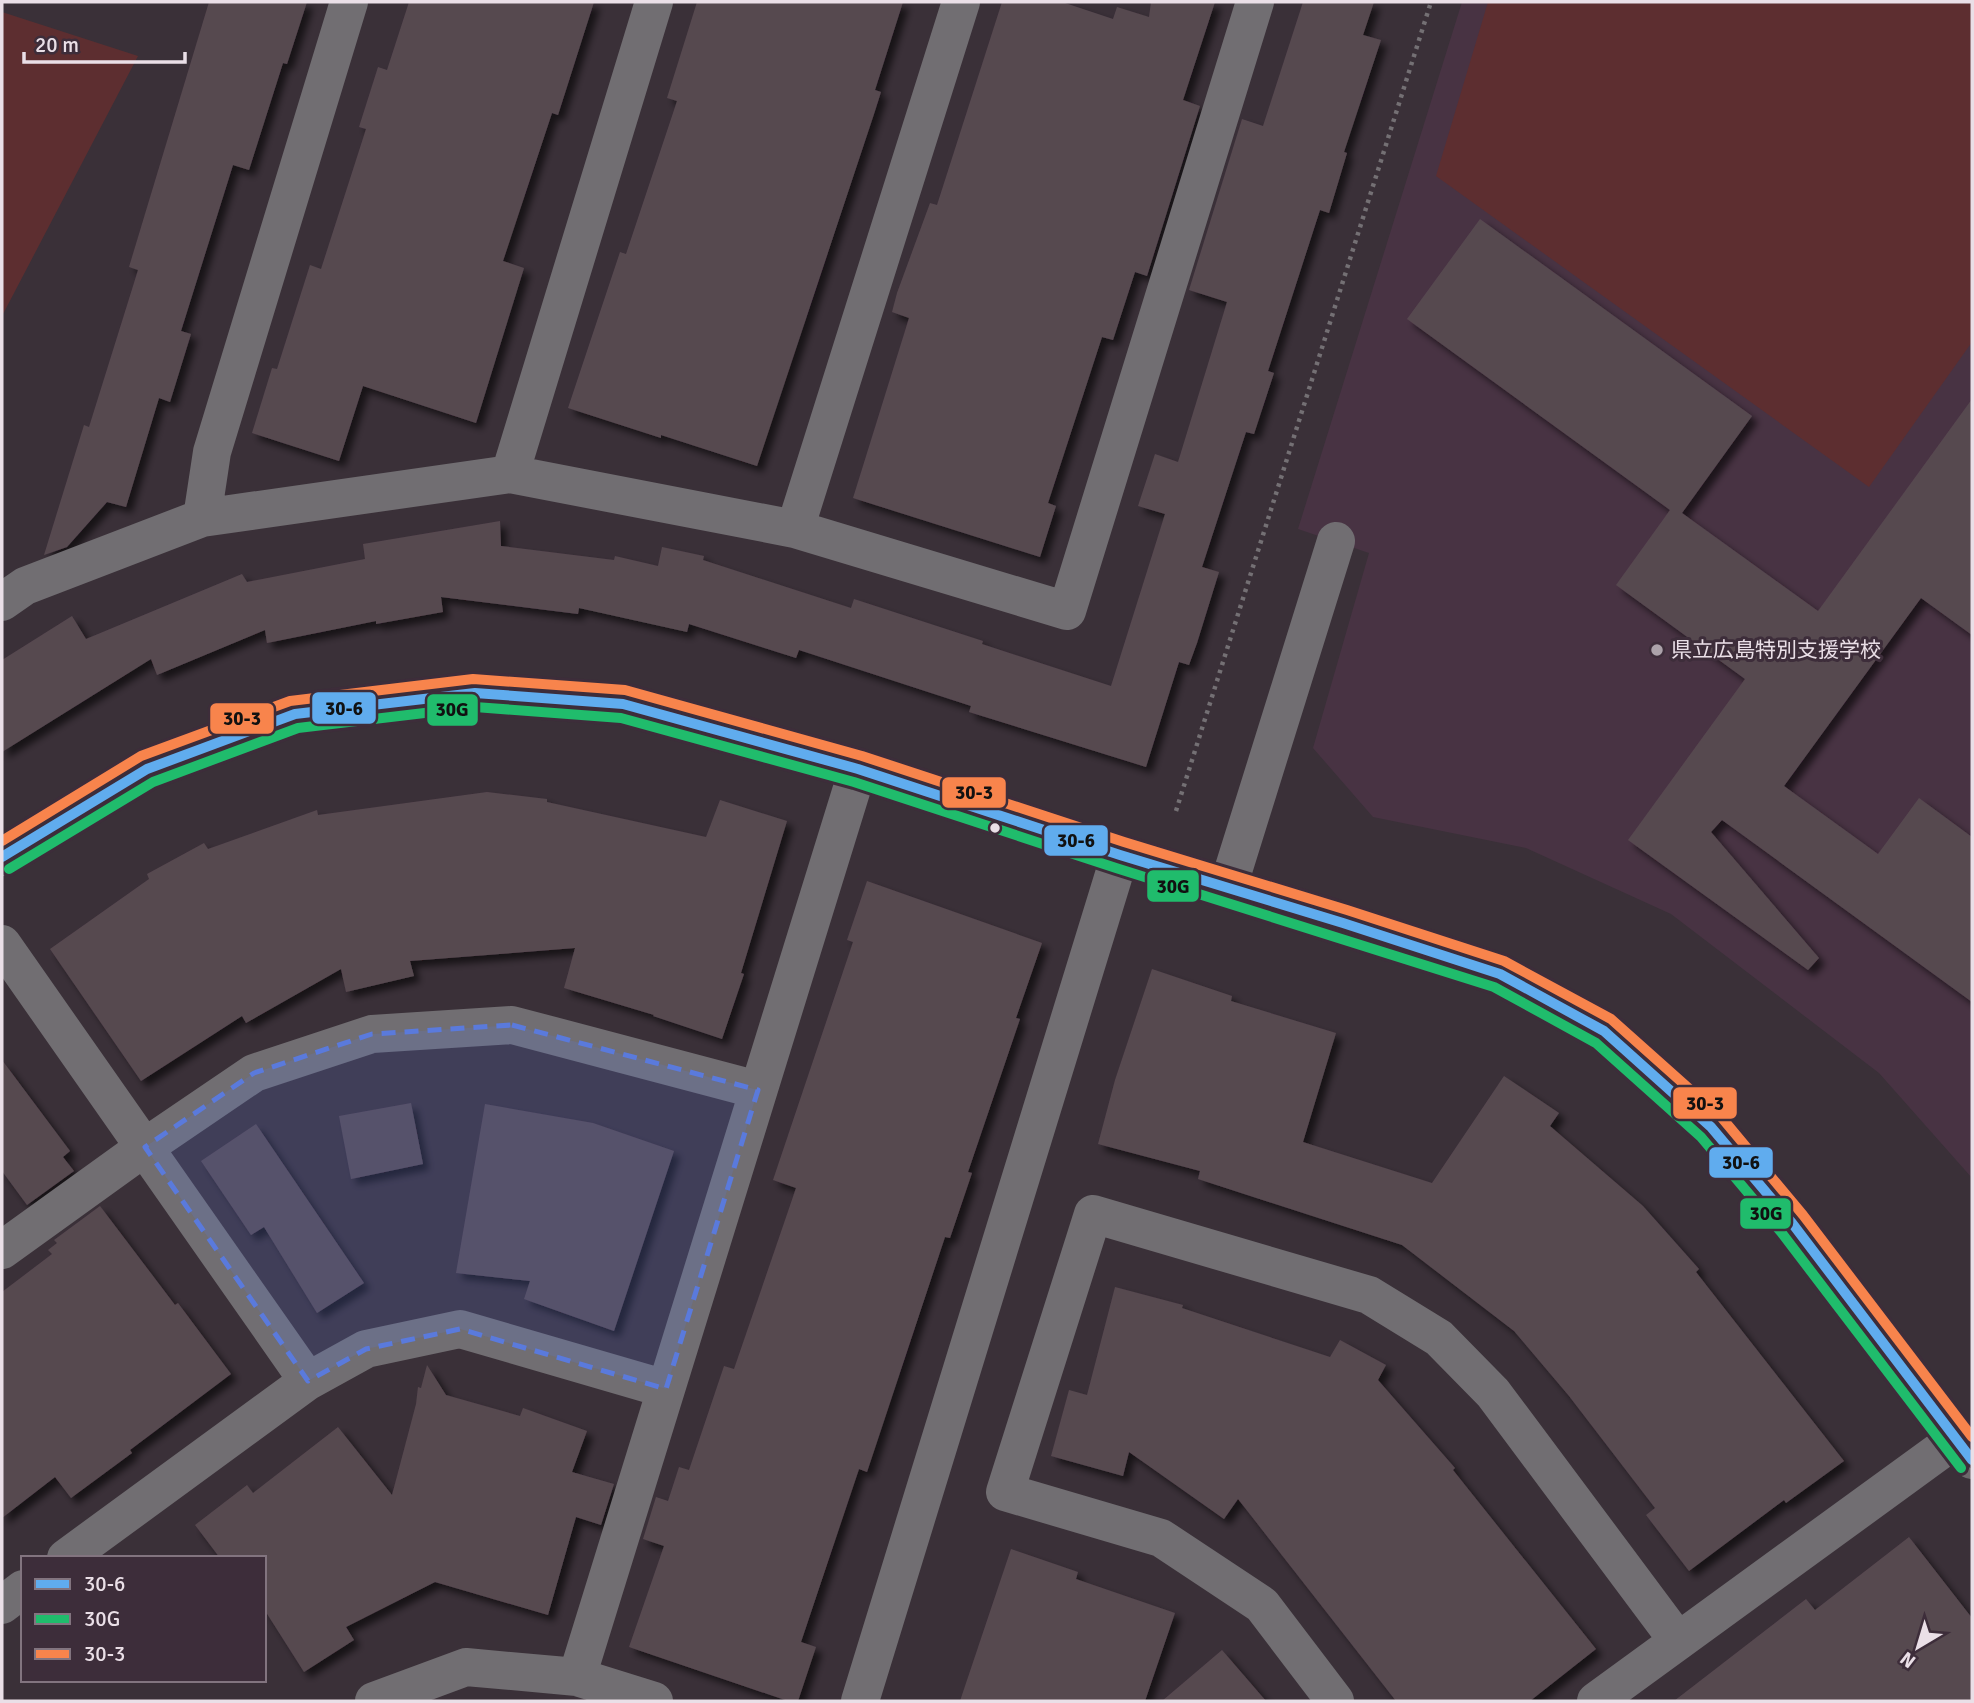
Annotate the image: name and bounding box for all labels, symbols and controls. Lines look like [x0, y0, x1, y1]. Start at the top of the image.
scale bar [24, 21, 186, 65]
text: 20 m [35, 32, 79, 58]
place label: 県立広島特別支援学校 [1671, 637, 1881, 663]
marker: 県立広島特別支援学校 [1649, 642, 1665, 658]
line badge: 30-6 [311, 691, 377, 725]
line badge: 30G [426, 693, 479, 727]
text: 30-6 [325, 697, 363, 721]
text: 30G [436, 698, 468, 722]
line badge: 30-3 [209, 702, 275, 735]
text: 30-3 [223, 707, 261, 731]
line badge: 30-3 [941, 776, 1007, 809]
text: 30-3 [955, 781, 993, 805]
unlabelled marker [988, 821, 1002, 835]
line badge: 30-6 [1043, 824, 1109, 857]
text: 30-6 [1057, 829, 1095, 853]
line badge: 30G [1146, 869, 1200, 903]
text: 30G [1157, 875, 1189, 899]
line badge: 30-3 [1672, 1086, 1738, 1120]
text: 30-3 [1686, 1092, 1724, 1116]
line badge: 30-6 [1708, 1146, 1774, 1179]
text: 30-6 [1722, 1151, 1760, 1175]
line badge: 30G [1739, 1197, 1792, 1230]
text: 30G [1750, 1202, 1782, 1226]
legend [21, 1556, 266, 1682]
text: 30-6 [84, 1571, 125, 1597]
text: 30G [84, 1606, 120, 1632]
north arrow [1883, 1612, 1953, 1682]
text: 30-3 [84, 1641, 125, 1667]
text: N [1896, 1646, 1921, 1673]

